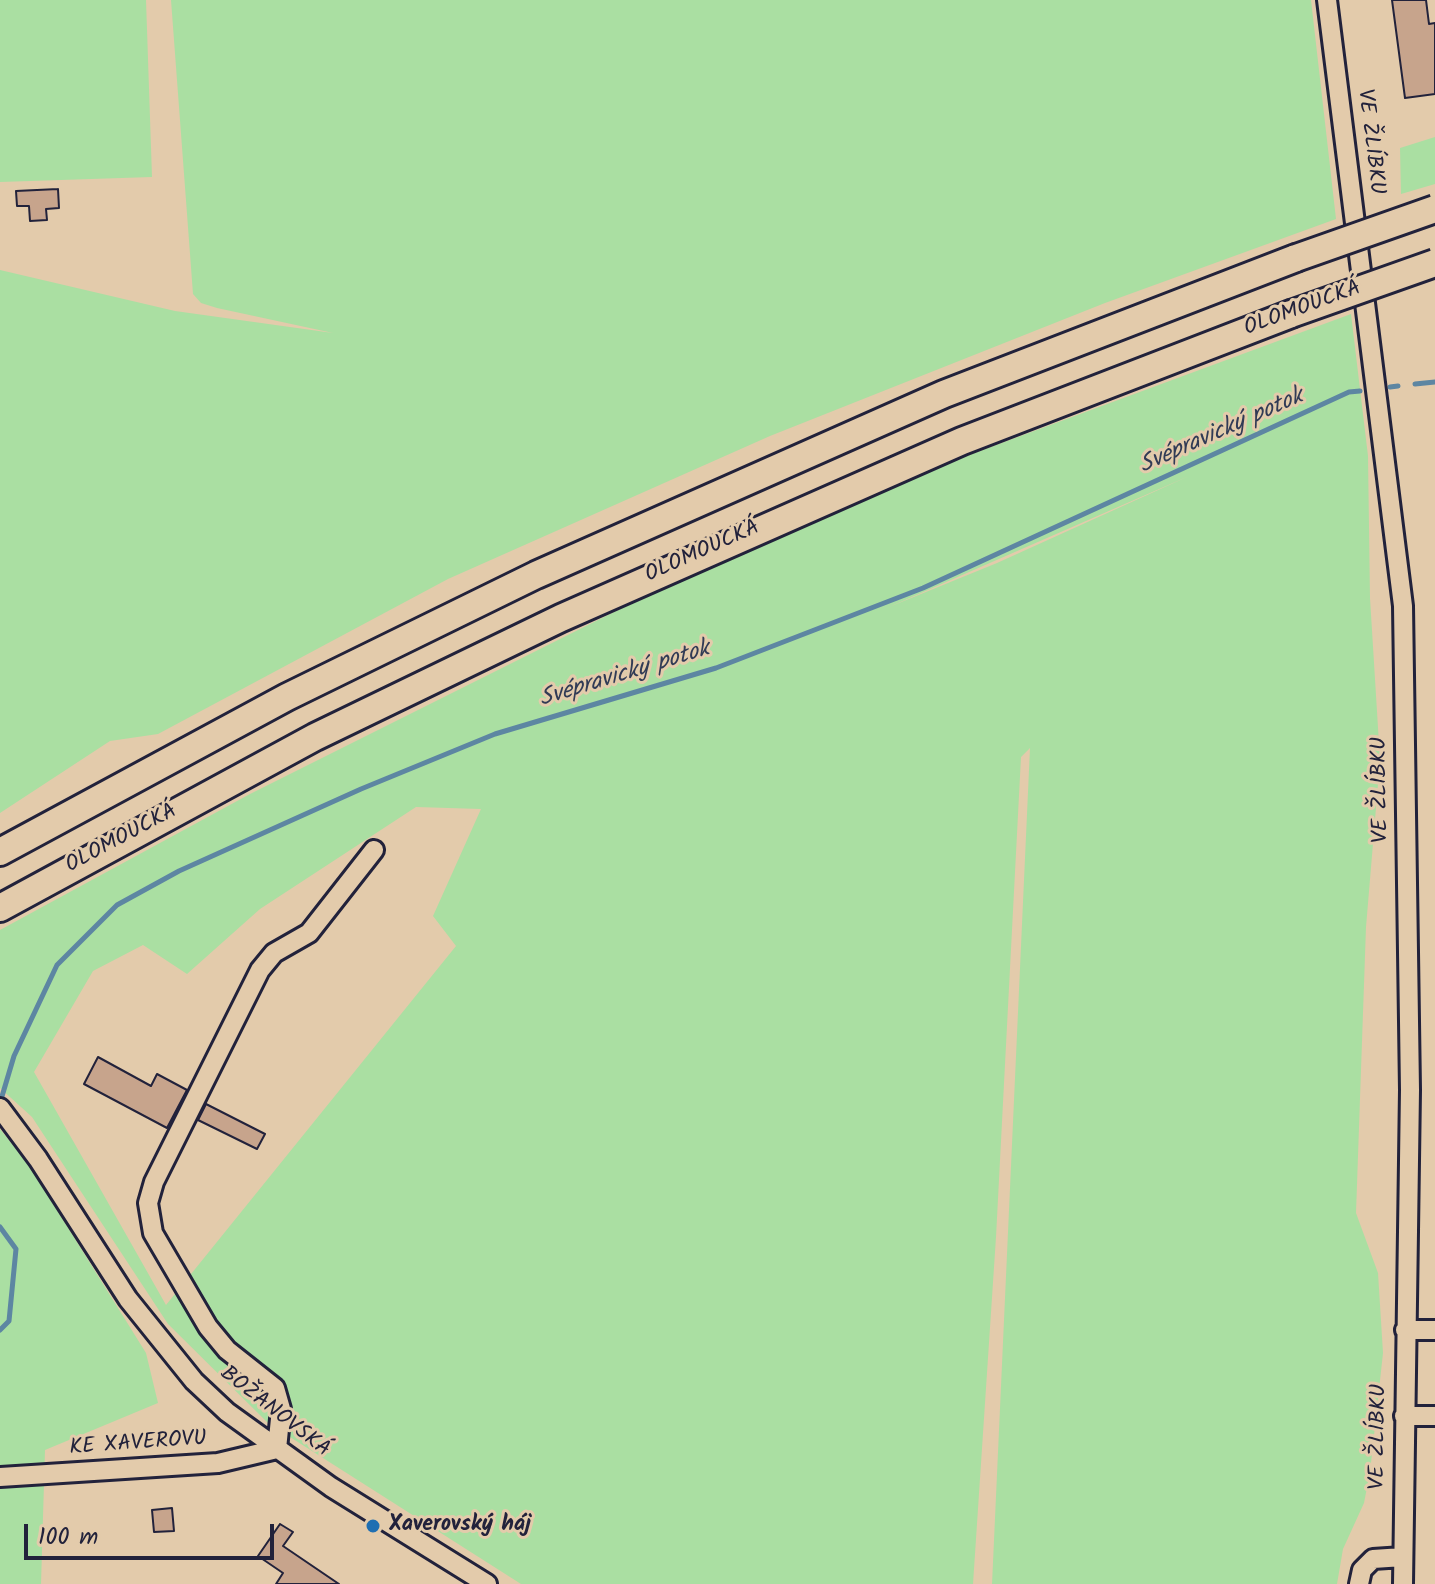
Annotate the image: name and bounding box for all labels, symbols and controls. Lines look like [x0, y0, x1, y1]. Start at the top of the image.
street label: VE ŽLÍBKU [1349, 88, 1389, 196]
street label: OLOMOUCKÁ [1241, 277, 1365, 343]
water label: Svépravický potok [1136, 384, 1308, 482]
street label: OLOMOUCKÁ [642, 516, 764, 590]
water label: Svépravický potok [536, 636, 714, 716]
street label: VE ŽLÍBKU [1368, 737, 1396, 843]
street label: OLOMOUCKÁ [62, 800, 182, 880]
street label: BOŽANOVSKÁ [214, 1362, 334, 1464]
street label: VE ŽLÍBKU [1366, 1384, 1394, 1490]
street label: KE XAVEROVU [68, 1427, 208, 1463]
scale bar [28, 1508, 278, 1558]
place label: Xaverovský háj [389, 1513, 531, 1539]
marker: Xaverovský háj [364, 1517, 382, 1535]
text: 100 m [38, 1518, 98, 1557]

